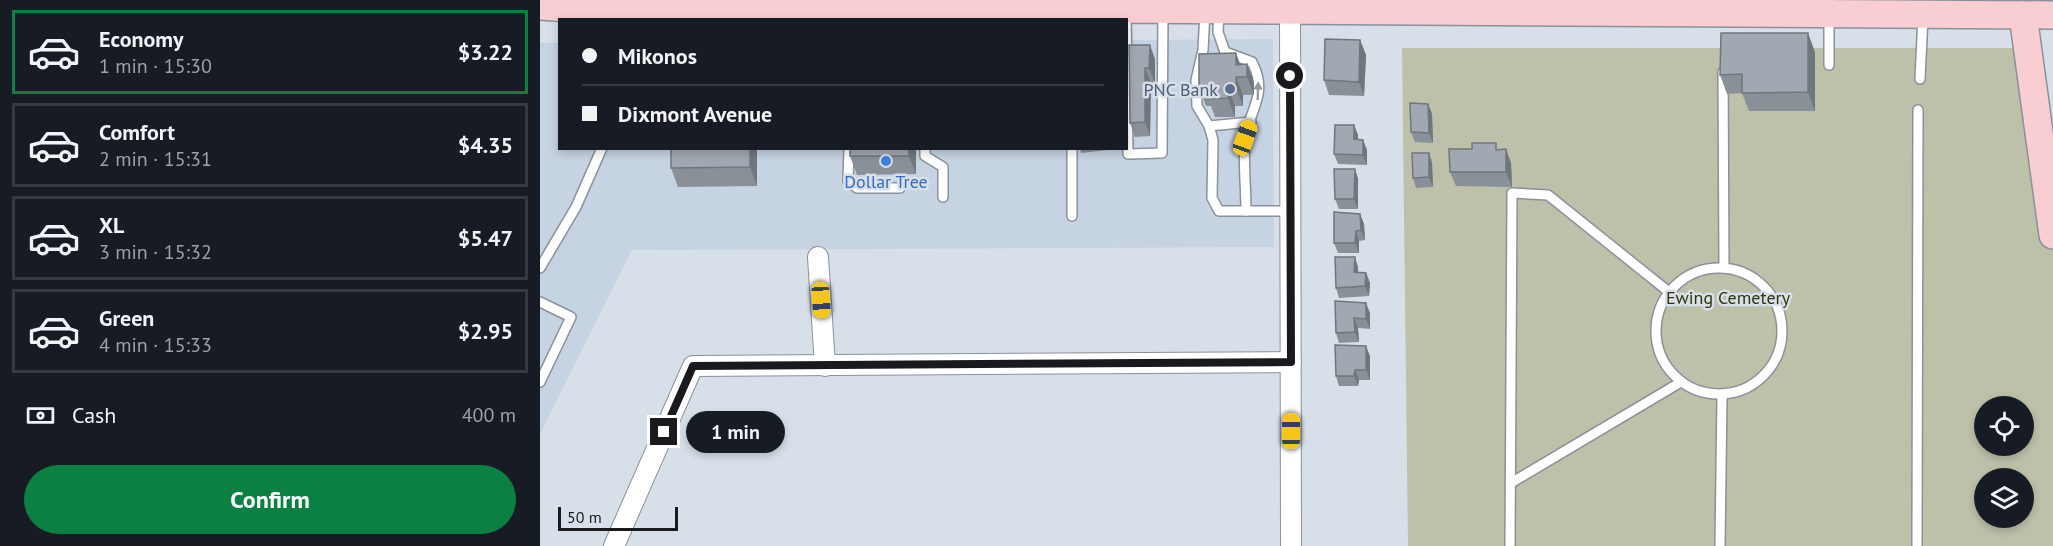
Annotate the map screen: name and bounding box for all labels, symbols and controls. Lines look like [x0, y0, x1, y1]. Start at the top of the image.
icon: car [27, 25, 81, 79]
text: Economy [99, 25, 183, 53]
text: $3.22 [458, 38, 513, 66]
text: Mikonos [618, 42, 697, 70]
text: 1 min · 15:30 [99, 53, 212, 79]
route start [1276, 62, 1303, 89]
place label: PNC Bank [1144, 78, 1218, 101]
marker: PNC Bank [1223, 82, 1237, 96]
one-way arrow [1253, 82, 1262, 101]
text: Dixmont Avenue [618, 100, 772, 128]
icon: car [27, 118, 81, 172]
text: Comfort [99, 118, 175, 146]
car [1230, 118, 1260, 158]
text: $4.35 [458, 131, 513, 159]
text: 2 min · 15:31 [99, 146, 212, 172]
marker: Dollar Tree [879, 154, 893, 168]
place label: Dollar Tree [844, 170, 928, 193]
icon: car [27, 211, 81, 265]
text: XL [99, 211, 124, 239]
text: $5.47 [458, 224, 513, 252]
text: 3 min · 15:32 [99, 239, 212, 265]
car [811, 281, 831, 319]
park label: Ewing Cemetery [1666, 286, 1791, 309]
icon: car [27, 304, 81, 358]
text: Green [99, 304, 154, 332]
text: $2.95 [458, 317, 513, 345]
text: 4 min · 15:33 [99, 332, 212, 358]
map controls [1974, 396, 2034, 528]
button: locate [1974, 396, 2034, 456]
icon: cash [24, 399, 57, 432]
text: Cash [72, 401, 116, 429]
text: 400 m [462, 402, 516, 428]
callout: 1 min [685, 411, 784, 453]
car [1282, 413, 1300, 449]
route end [650, 418, 677, 445]
text: 1 min [711, 419, 760, 445]
button: Confirm [24, 465, 516, 534]
button: layers [1974, 468, 2034, 528]
scale bar [558, 504, 678, 532]
text: 50 m [567, 507, 602, 527]

